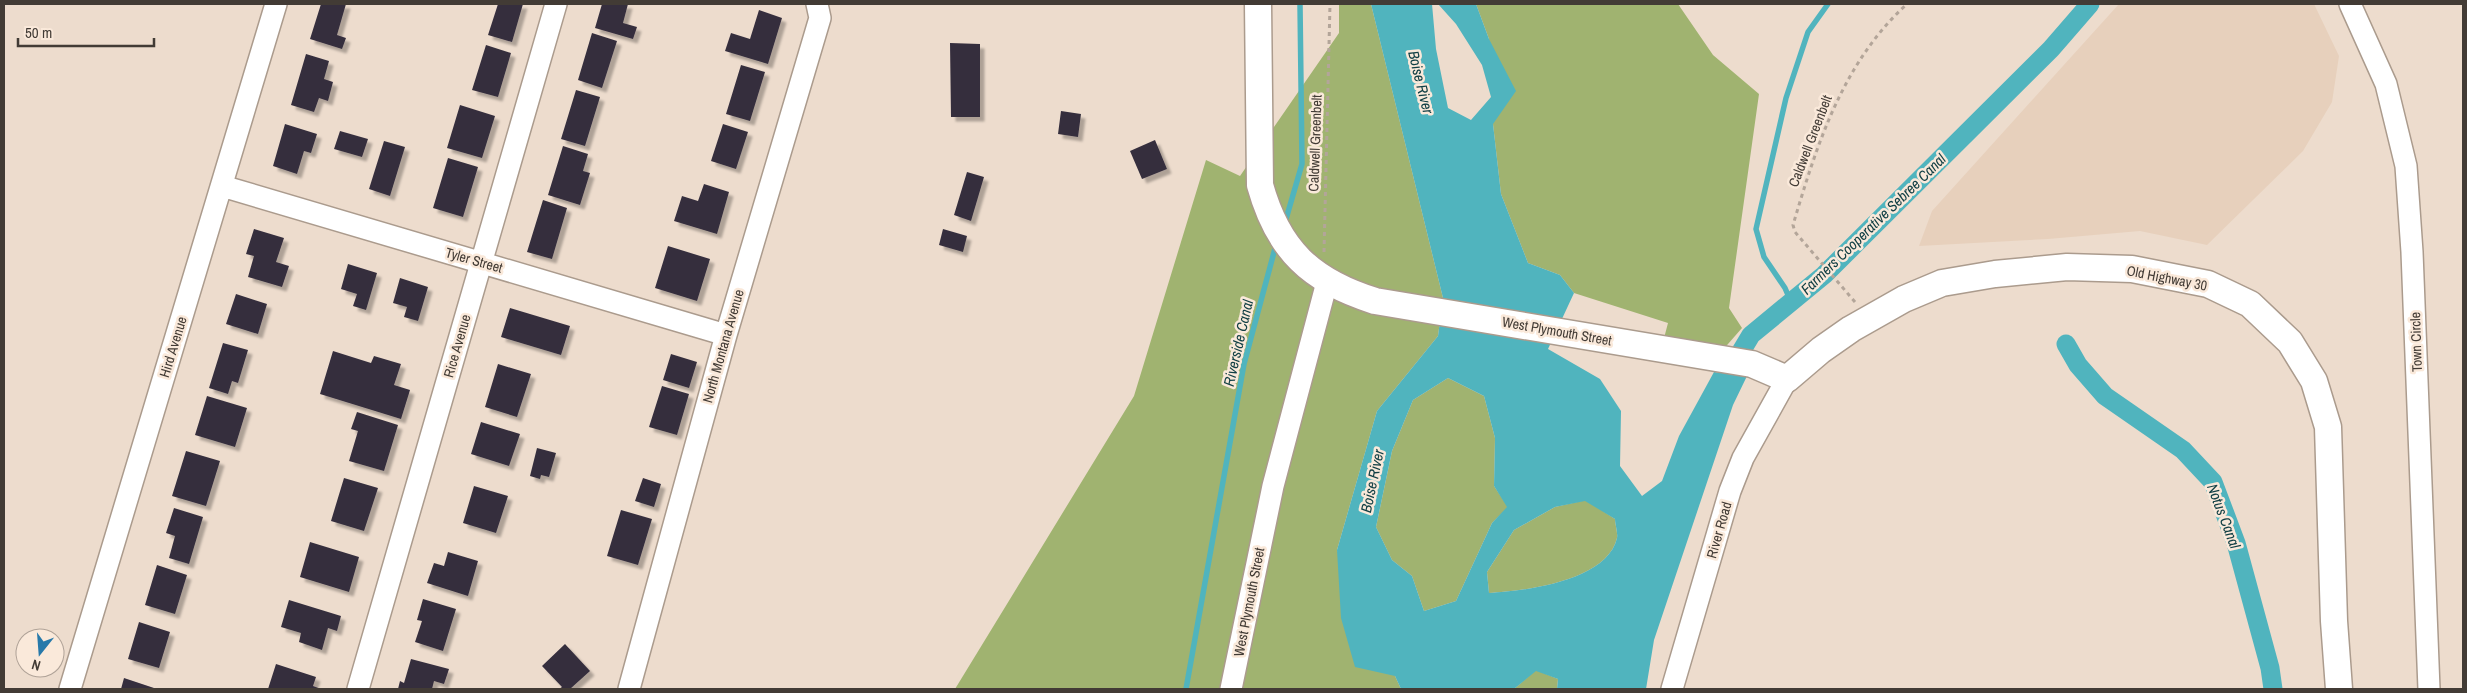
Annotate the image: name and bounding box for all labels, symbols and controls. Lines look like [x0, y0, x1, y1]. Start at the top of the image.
scale bar [18, 15, 154, 47]
text: 50 m [25, 22, 52, 43]
water label: Boise River [1403, 48, 1439, 117]
street label: Caldwell Greenbelt [1784, 93, 1836, 189]
street label: Caldwell Greenbelt [1304, 94, 1326, 192]
water label: Farmers Cooperative Sebree Canal [1796, 149, 1950, 299]
street label: Tyler Street [443, 243, 505, 277]
street label: Old Highway 30 [2125, 261, 2209, 295]
street label: North Montana Avenue [698, 287, 748, 405]
water label: Riverside Canal [1218, 297, 1258, 388]
street label: Rice Avenue [439, 312, 475, 380]
street label: Town Circle [2406, 312, 2426, 372]
street label: West Plymouth Street [1501, 313, 1613, 349]
street label: Hird Avenue [155, 314, 191, 380]
water label: Boise River [1355, 447, 1389, 515]
water label: Notus Canal [2202, 481, 2246, 552]
street label: River Road [1702, 500, 1736, 560]
street label: West Plymouth Street [1230, 546, 1268, 658]
north arrow [15, 628, 65, 678]
text: N [30, 656, 43, 675]

